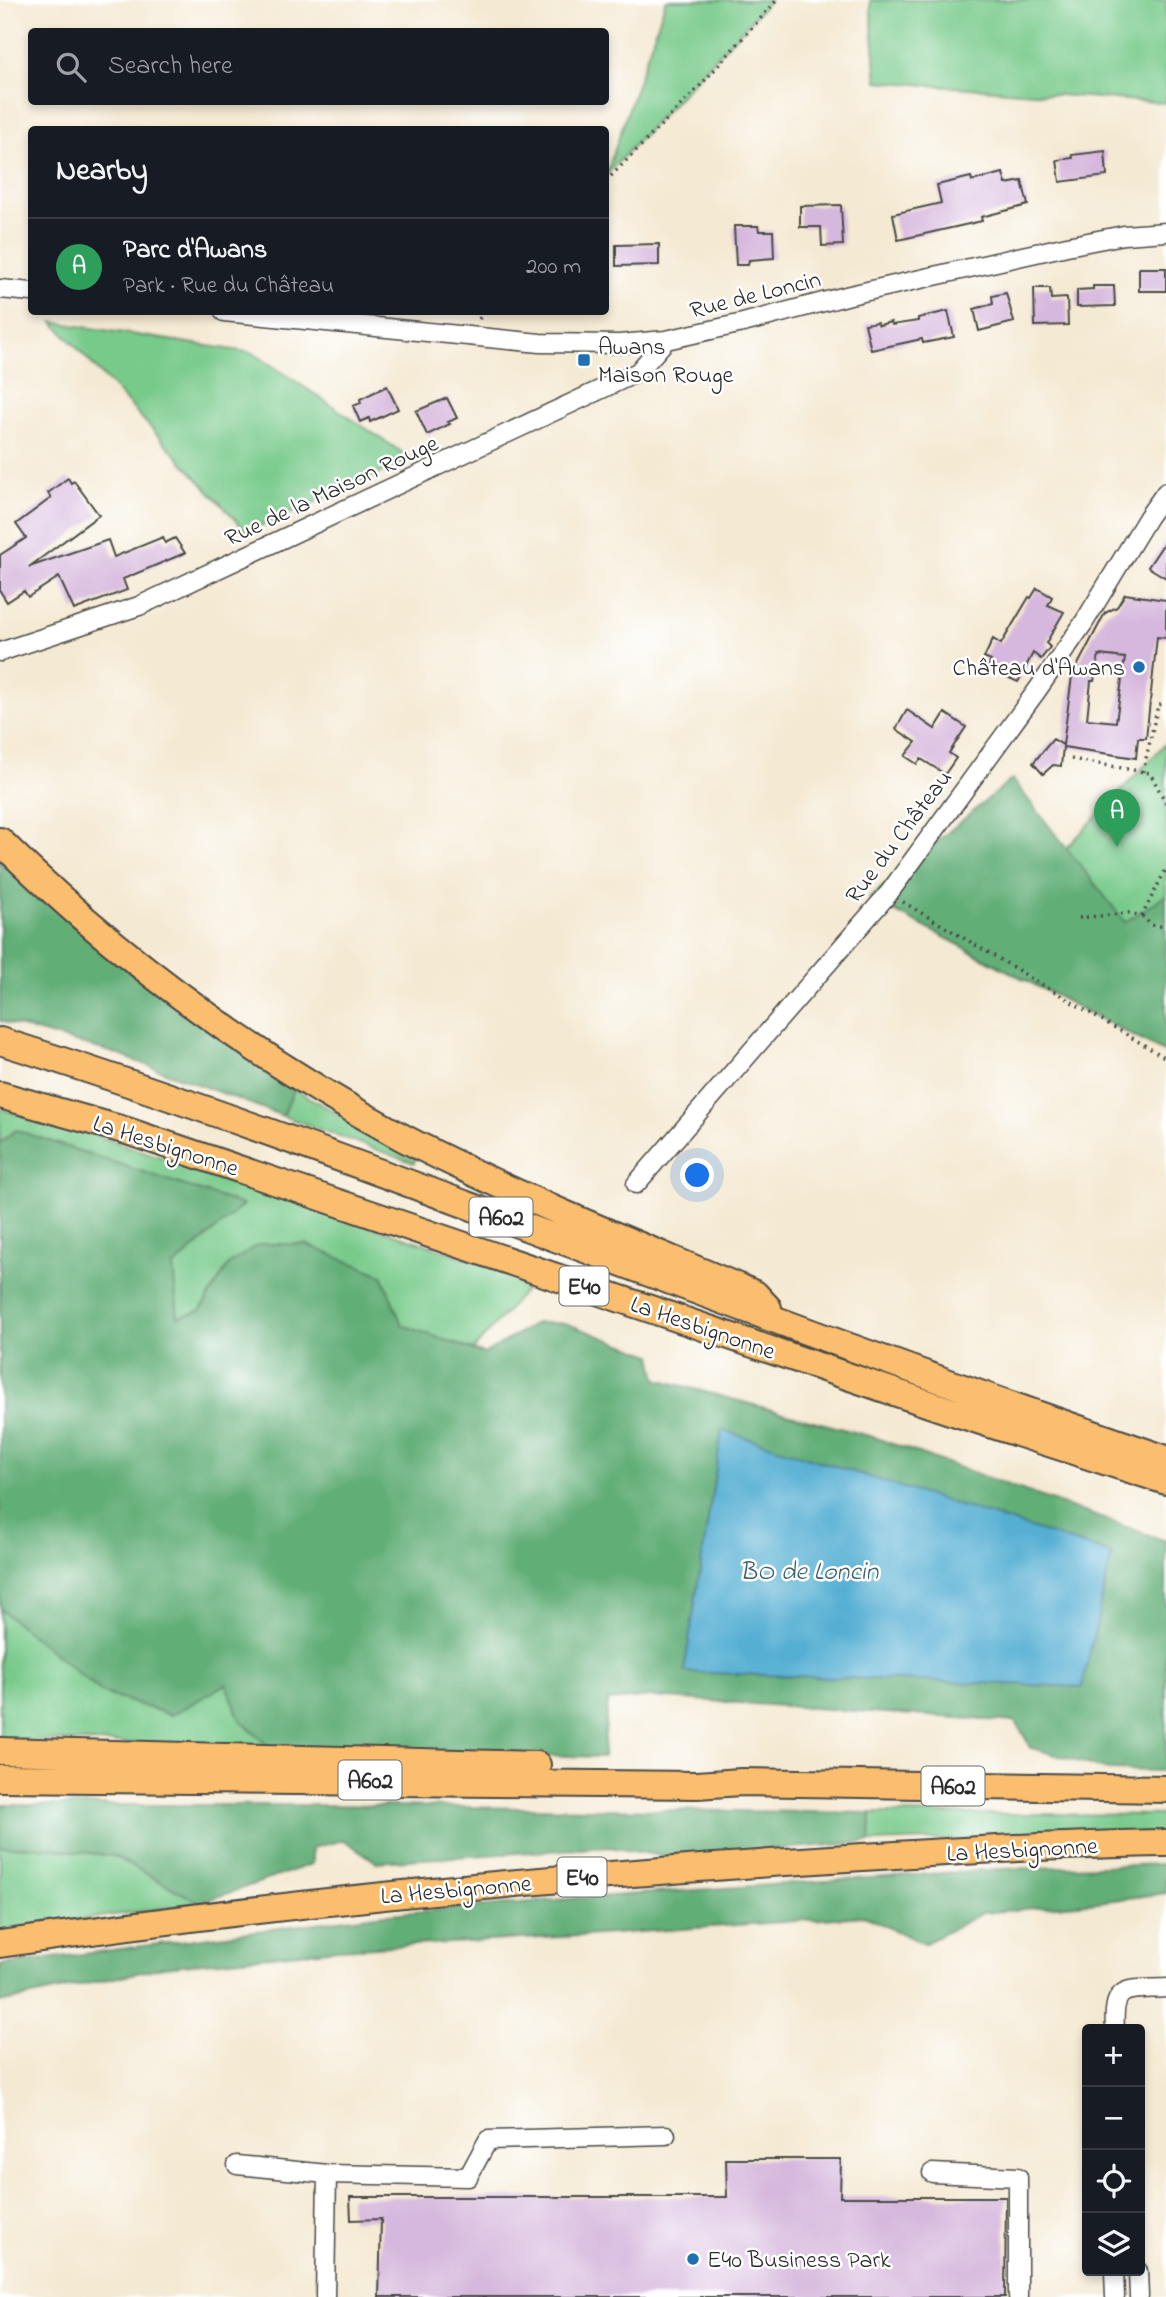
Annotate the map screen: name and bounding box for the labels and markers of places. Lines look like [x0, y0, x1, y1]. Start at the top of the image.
place label: Awans Maison Rouge [598, 331, 734, 394]
marker: Awans Maison Rouge [576, 352, 592, 368]
place label: Château d'Awans [953, 652, 1125, 687]
marker: Château d'Awans [1131, 659, 1147, 675]
pin: A [1094, 789, 1140, 847]
place label: E40 Business Park [707, 2244, 891, 2279]
marker: E40 Business Park [685, 2251, 701, 2267]

